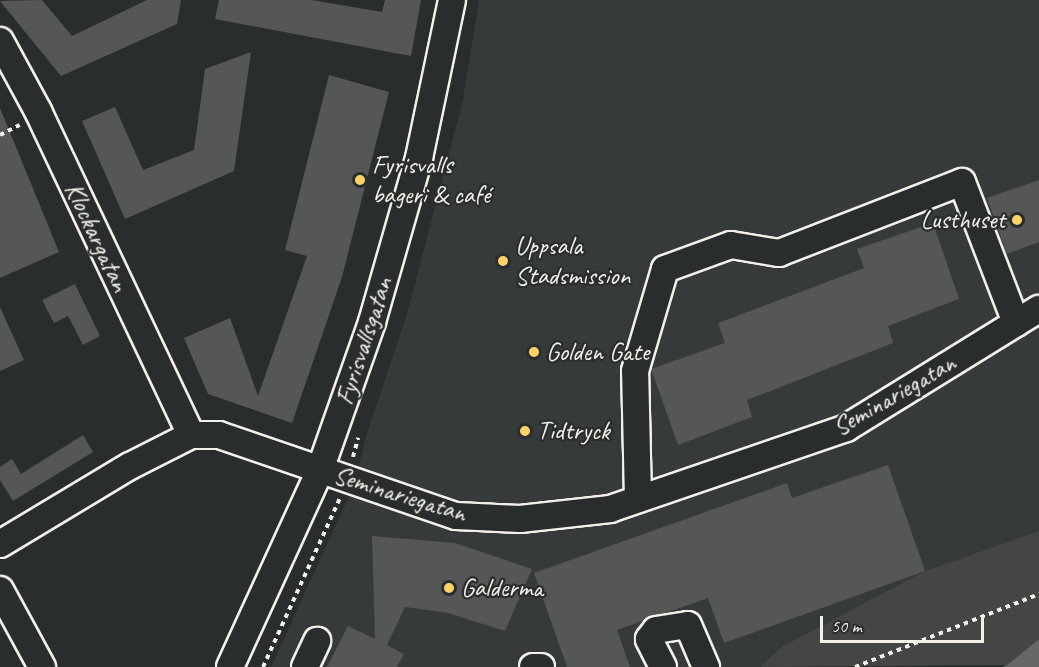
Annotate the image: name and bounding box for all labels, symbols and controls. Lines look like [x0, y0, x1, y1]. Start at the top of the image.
place label: Fyrisvalls bageri & café [372, 149, 490, 210]
marker: Fyrisvalls bageri & café [353, 173, 367, 187]
street label: Klockargatan [58, 178, 136, 296]
place label: Lusthuset [921, 204, 1005, 236]
marker: Lusthuset [1010, 213, 1024, 227]
place label: Uppsala Stadsmission [515, 230, 630, 292]
marker: Uppsala Stadsmission [496, 254, 510, 268]
street label: Fyrisvallsgatan [329, 273, 399, 409]
place label: Golden Gate [546, 336, 650, 368]
marker: Golden Gate [527, 345, 541, 359]
street label: Seminariegatan [827, 347, 961, 443]
place label: Tidtryck [537, 415, 609, 447]
marker: Tidtryck [518, 424, 532, 438]
street label: Seminariegatan [330, 459, 470, 529]
place label: Galderma [461, 572, 543, 604]
marker: Galderma [442, 581, 456, 595]
scale bar [823, 604, 986, 642]
text: 50 m [831, 615, 862, 637]

